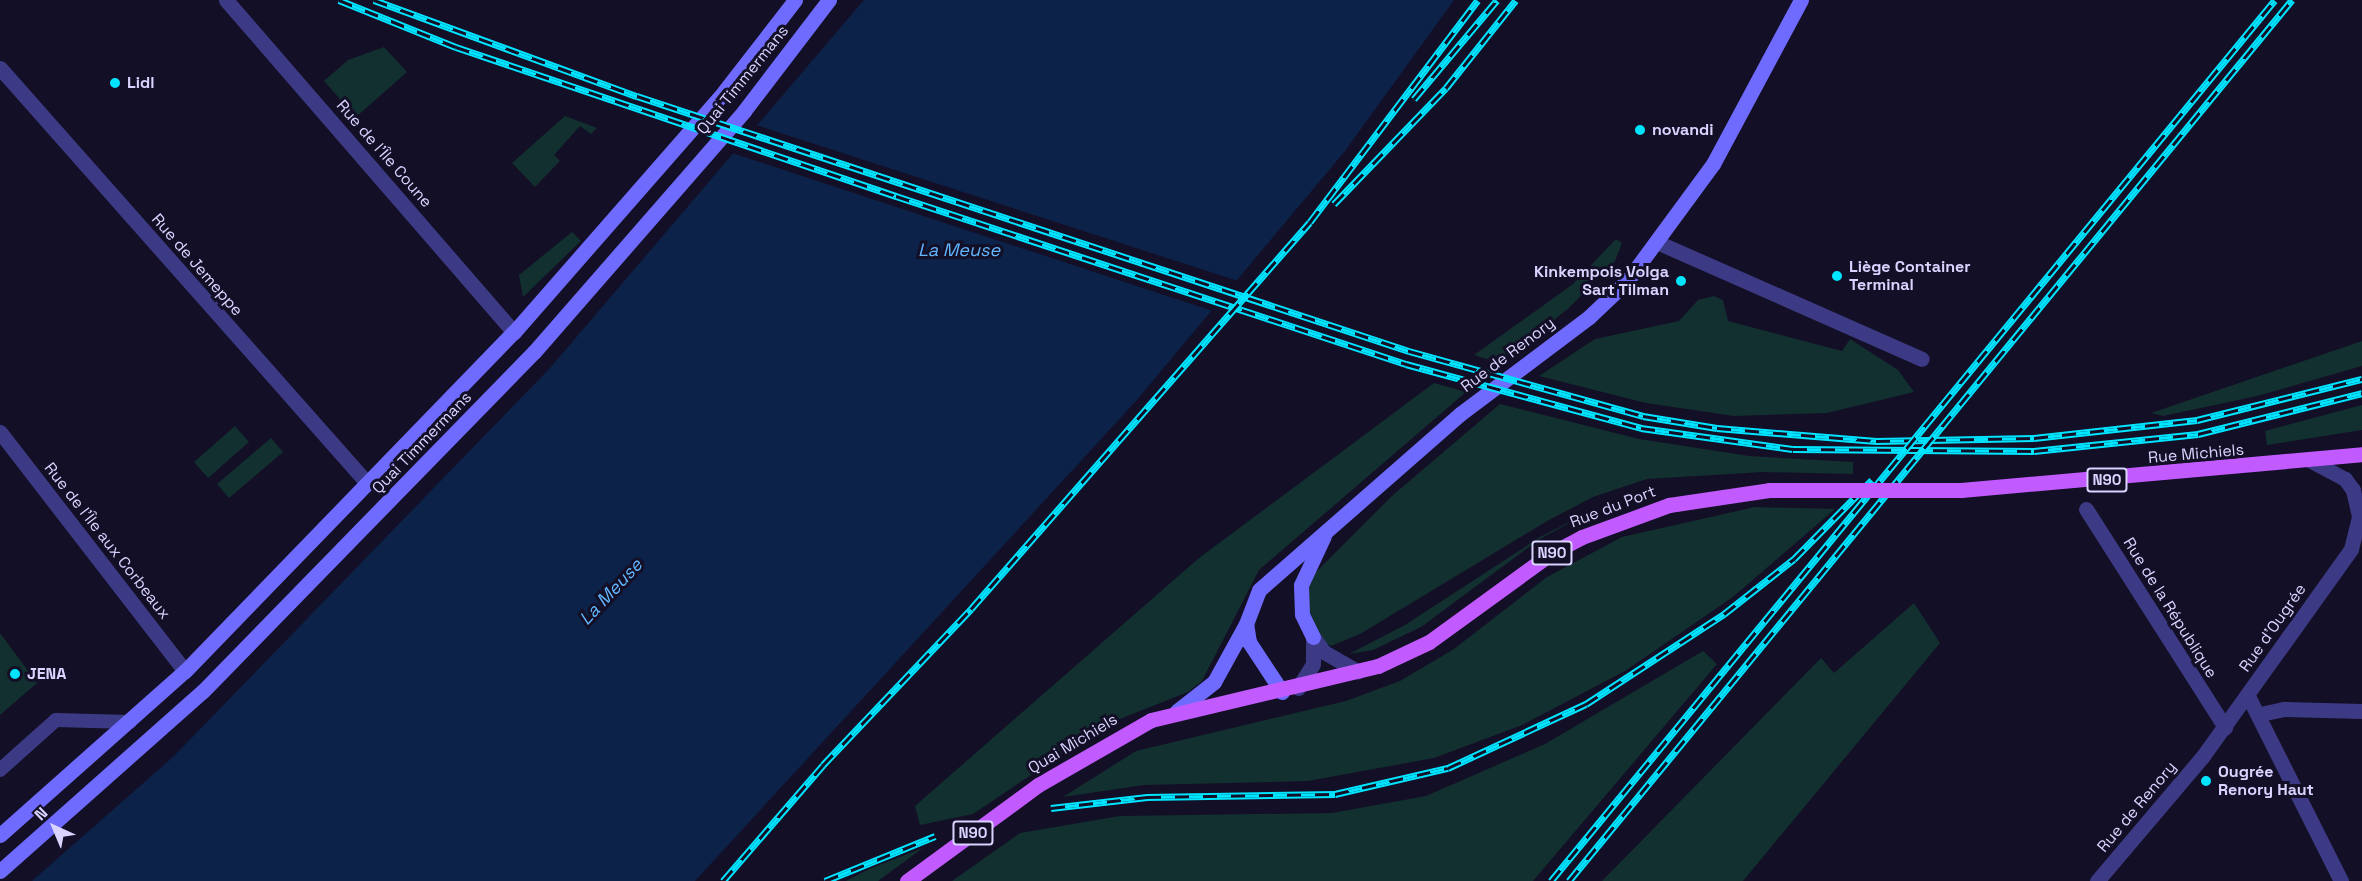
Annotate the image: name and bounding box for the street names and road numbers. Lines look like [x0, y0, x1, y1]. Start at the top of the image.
street label: Quai Timmermans [693, 21, 793, 139]
street label: Rue de l'Île Coune [332, 96, 436, 212]
street label: Rue de Jemeppe [147, 210, 247, 320]
street label: Rue de Renory [1457, 313, 1559, 397]
street label: Quai Timmermans [368, 388, 476, 498]
street label: Rue Michiels [2147, 440, 2245, 468]
street label: Rue de l'Île aux Corbeaux [40, 459, 174, 623]
road number: N90 [2086, 468, 2128, 492]
street label: Rue du Port [1567, 482, 1659, 532]
street label: Rue de la République [2119, 534, 2221, 682]
road number: N90 [1531, 541, 1573, 565]
street label: Rue d'Ougrée [2236, 580, 2310, 676]
street label: Quai Michiels [1025, 710, 1121, 778]
street label: Rue de Renory [2094, 758, 2180, 856]
road number: N90 [952, 821, 994, 845]

